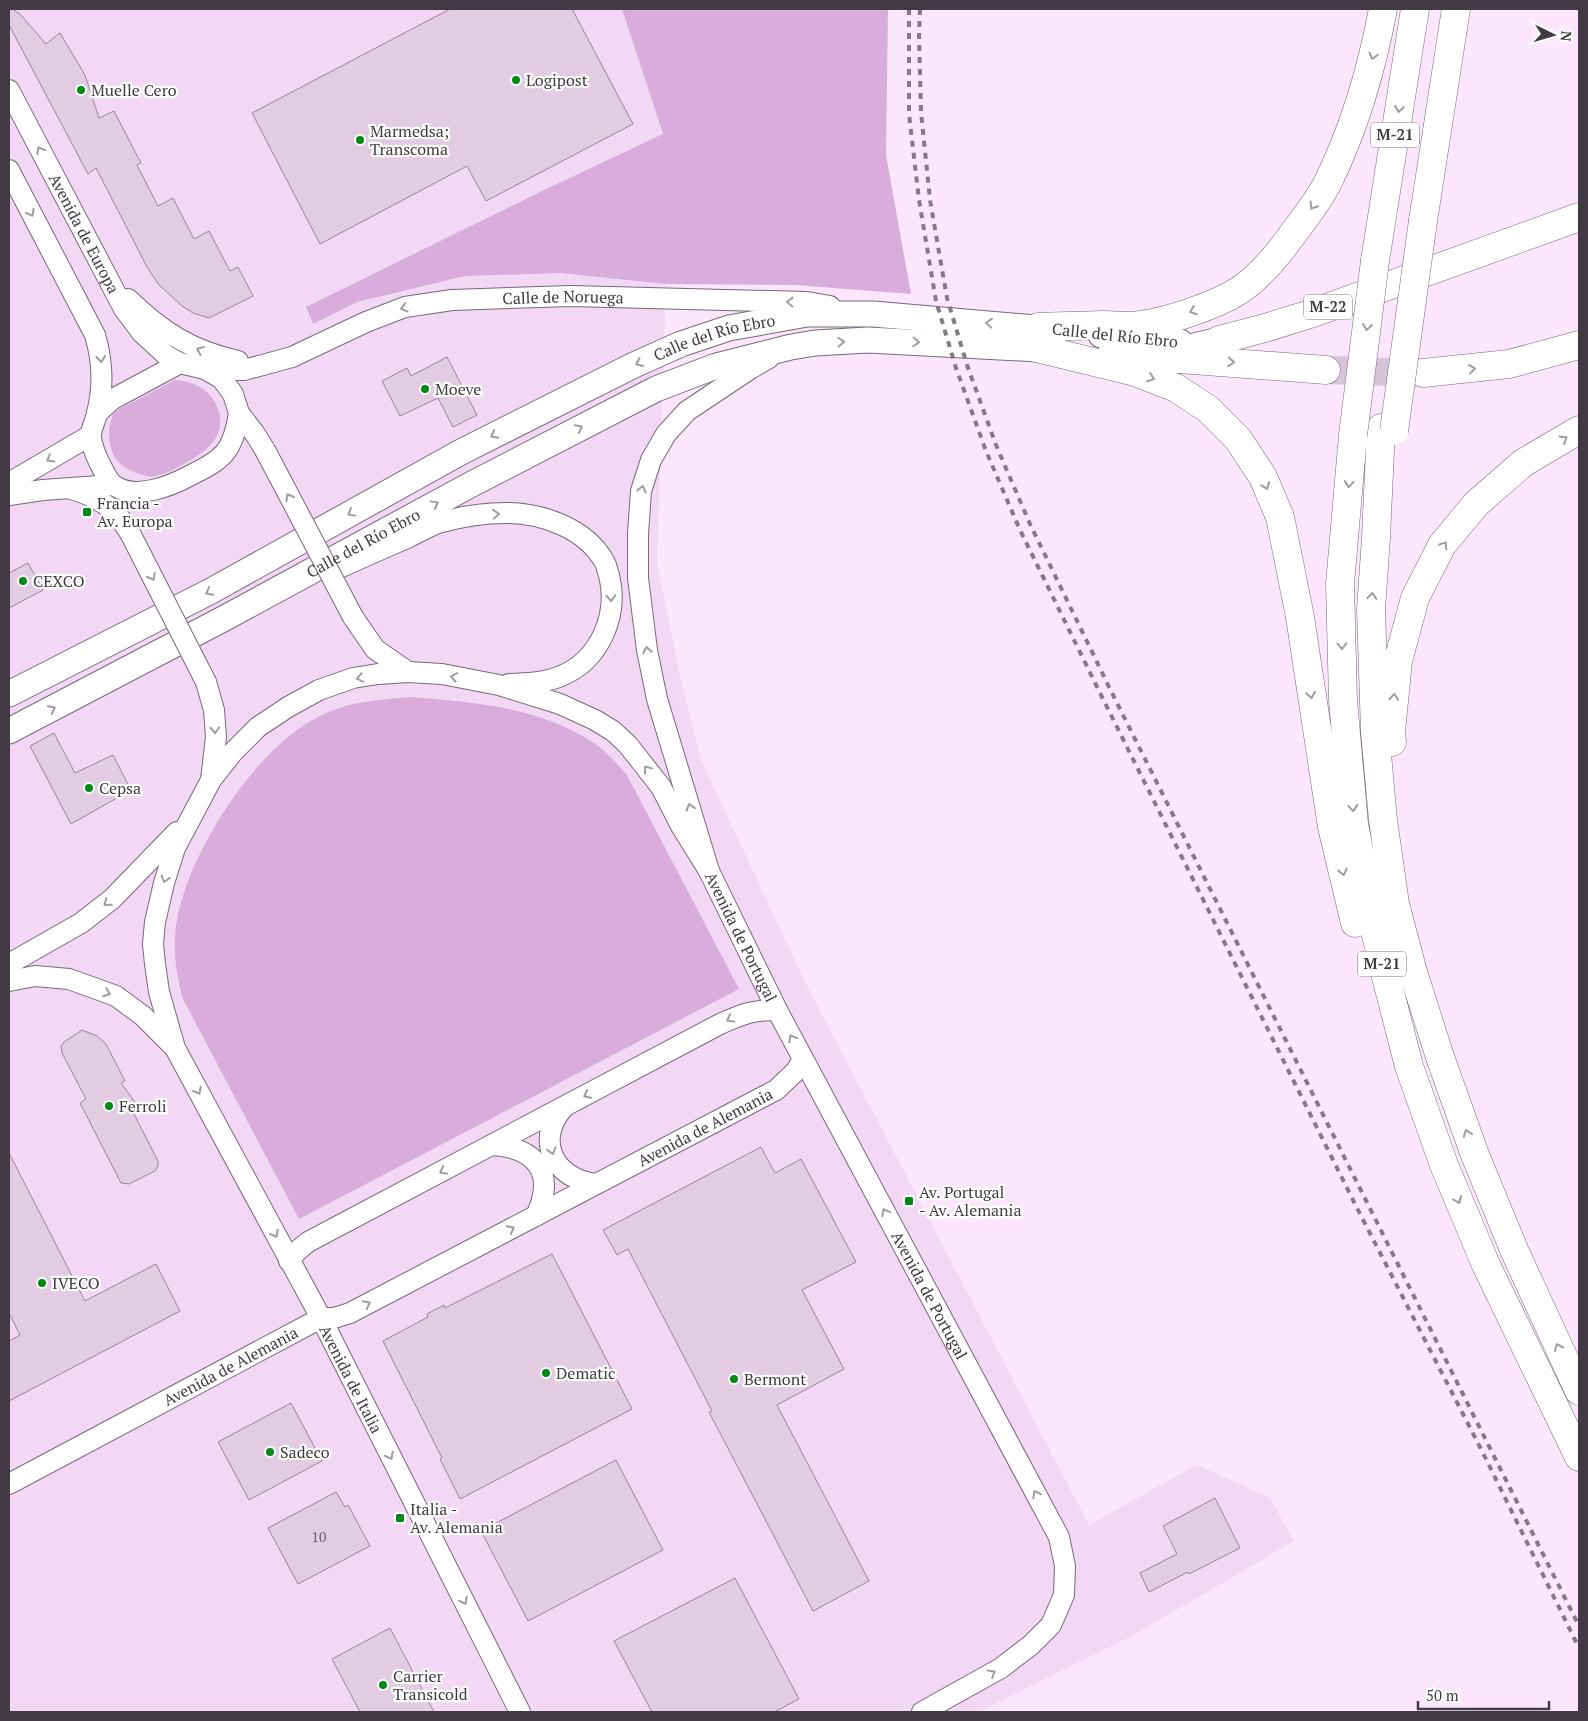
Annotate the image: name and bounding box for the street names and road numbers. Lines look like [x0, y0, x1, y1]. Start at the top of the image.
road number: M-21 [1371, 122, 1419, 148]
street label: Avenida de Europa [44, 170, 125, 297]
street label: Calle de Noruega [502, 285, 624, 309]
road number: M-22 [1304, 294, 1352, 320]
street label: Calle del Río Ebro [650, 309, 777, 366]
street label: Calle del Río Ebro [1051, 317, 1179, 353]
street label: Calle del Río Ebro [302, 503, 424, 583]
street label: Avenida de Portugal [700, 868, 782, 1006]
road number: M-21 [1358, 952, 1406, 976]
street label: Avenida de Alemania [634, 1083, 776, 1172]
street label: Avenida de Portugal [886, 1227, 973, 1363]
street label: Avenida de Alemania [159, 1321, 302, 1411]
street label: Avenida de Italia [314, 1321, 388, 1437]

